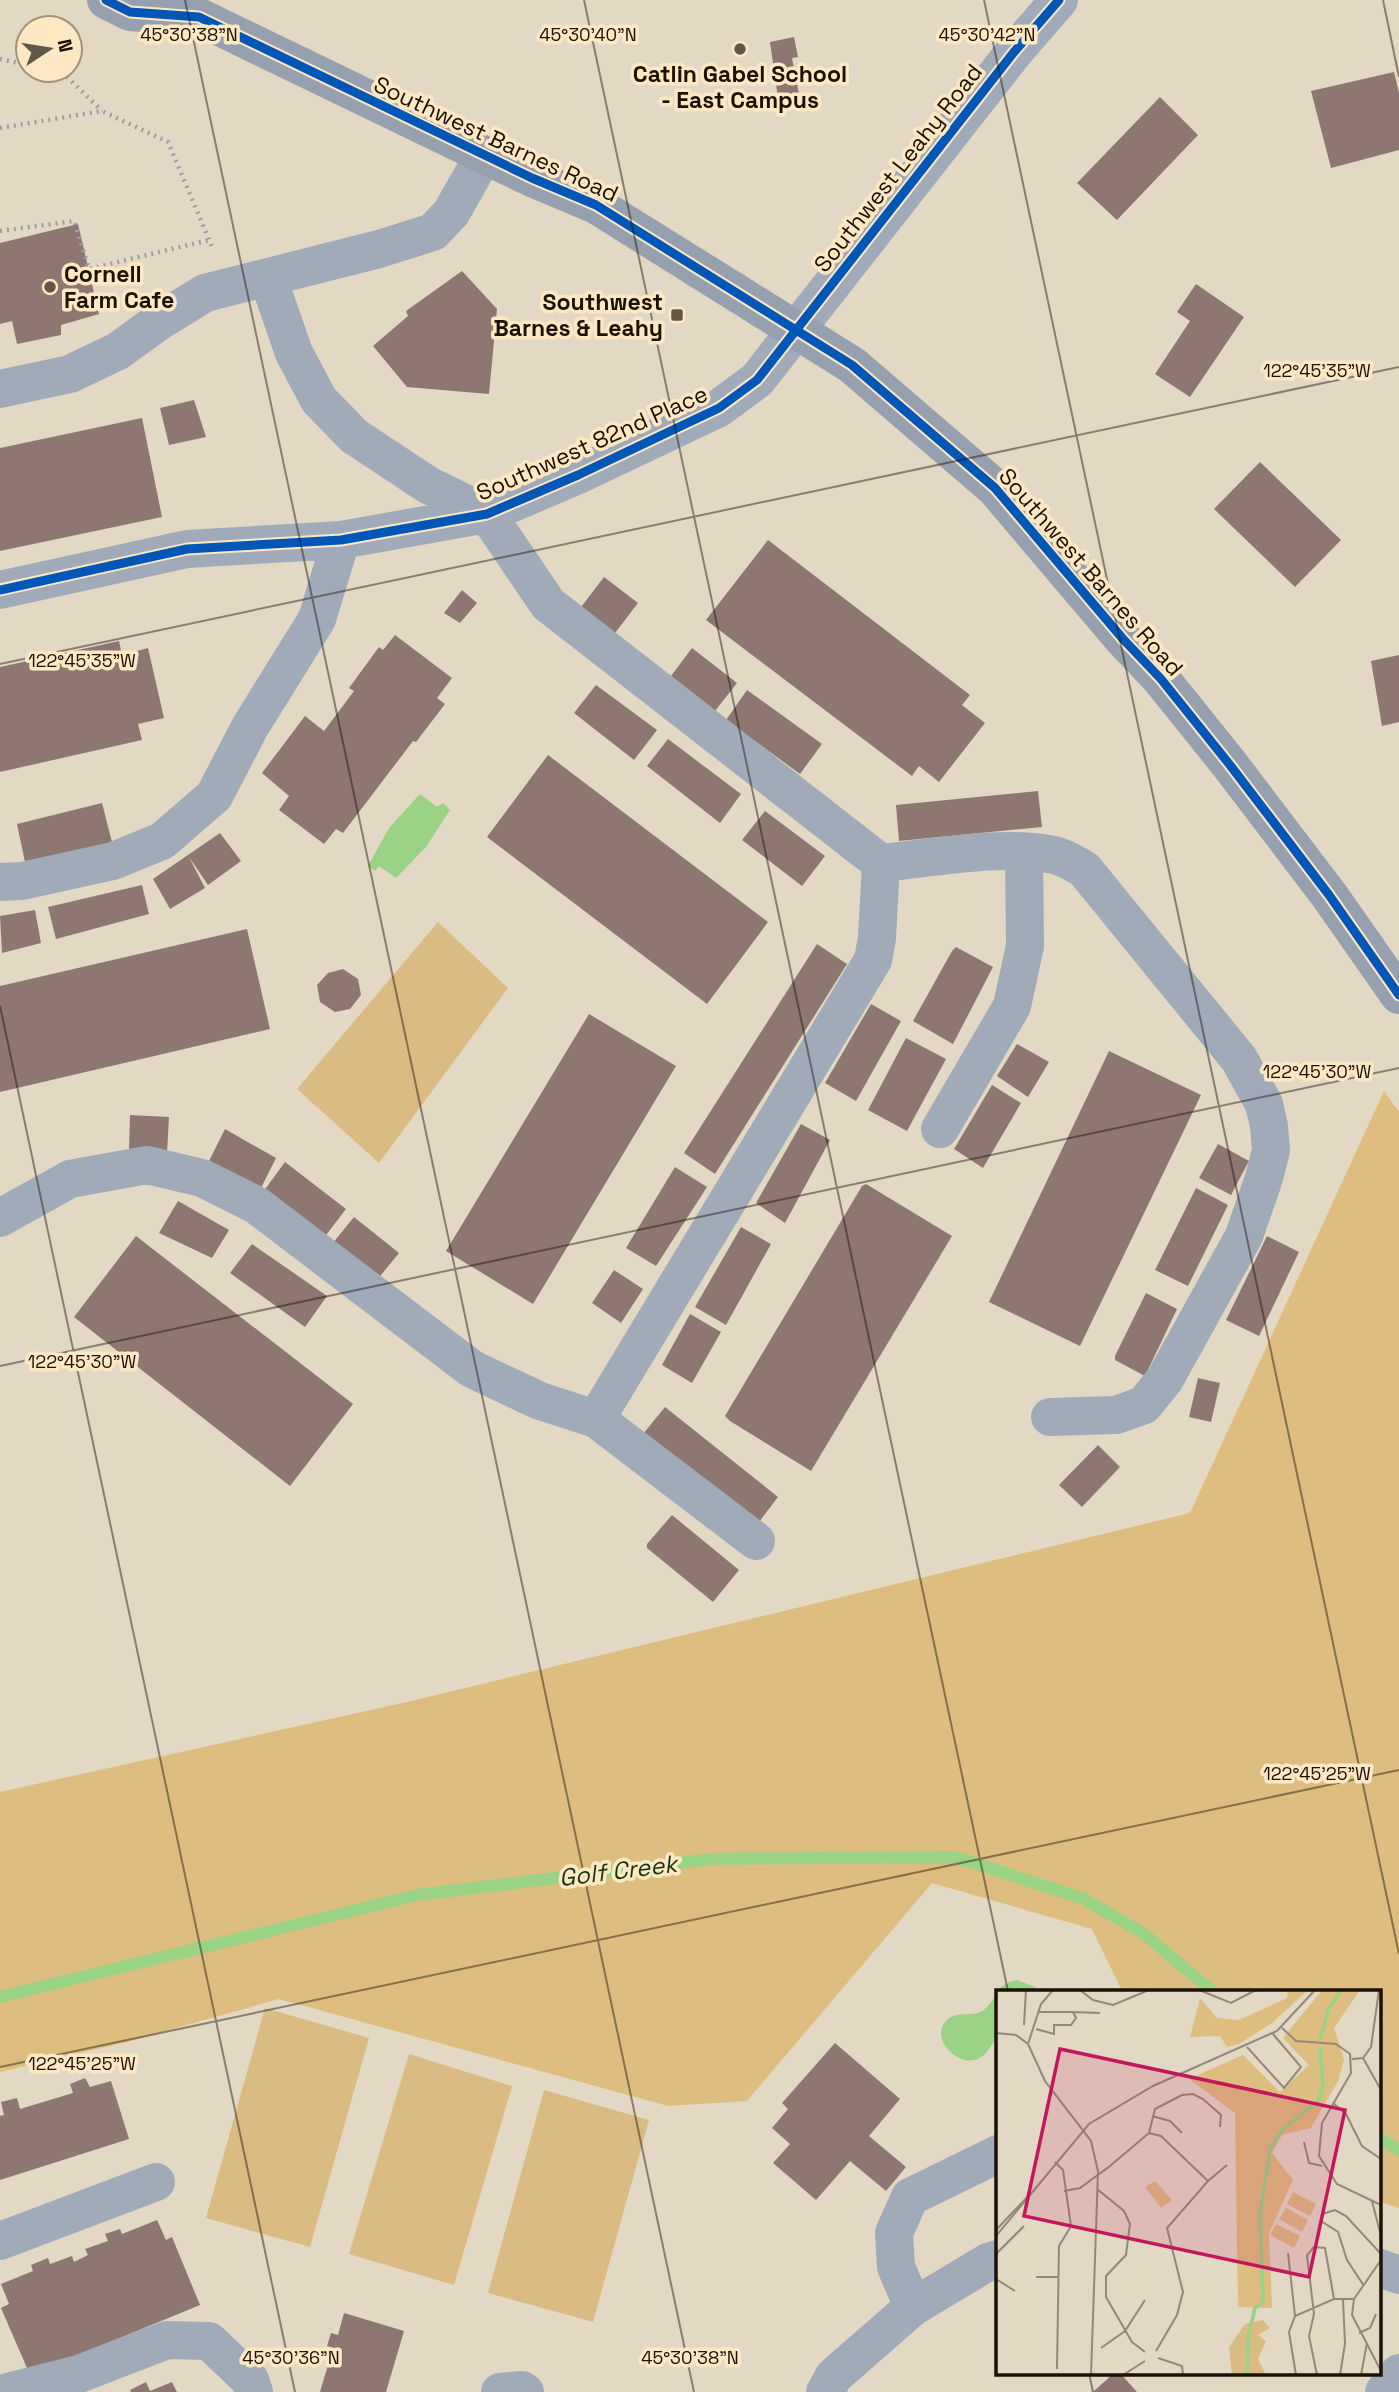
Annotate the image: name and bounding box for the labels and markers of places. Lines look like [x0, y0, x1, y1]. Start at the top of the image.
marker: Catlin Gabel School - East Campus [732, 41, 748, 57]
place label: Catlin Gabel School - East Campus [633, 59, 847, 115]
place label: Cornell Farm Cafe [64, 259, 174, 315]
marker: Cornell Farm Cafe [42, 279, 58, 295]
place label: Southwest Barnes & Leahy [493, 287, 663, 343]
marker: Southwest Barnes & Leahy [669, 307, 685, 323]

